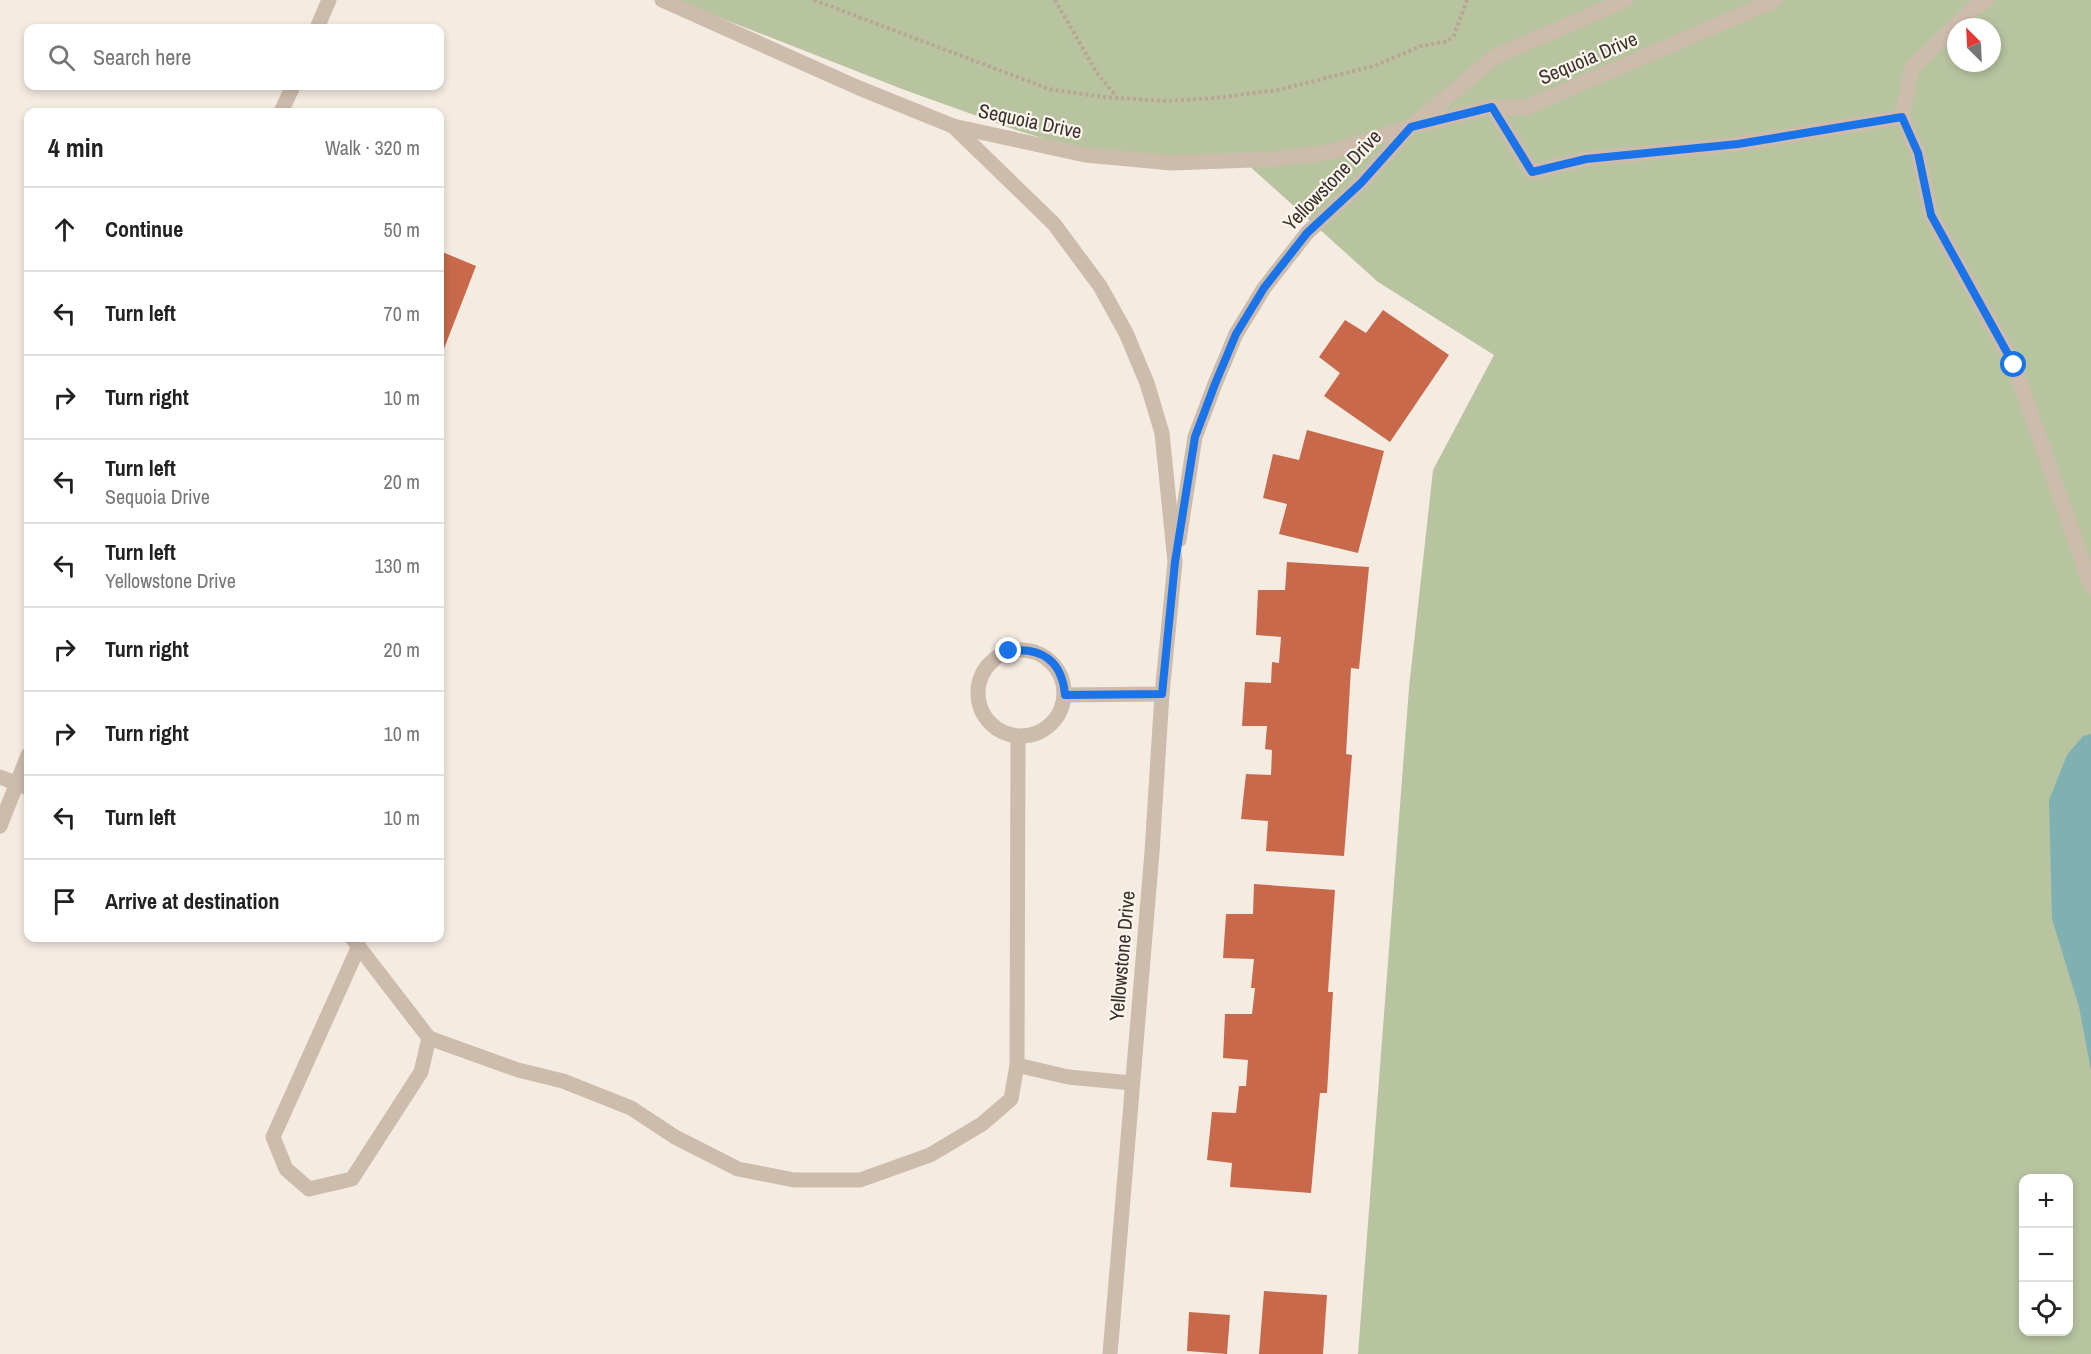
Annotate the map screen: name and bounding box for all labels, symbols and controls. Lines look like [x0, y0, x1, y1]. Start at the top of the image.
north arrow [1947, 18, 2001, 72]
search box [24, 24, 444, 90]
street label: Sequoia Drive [1534, 25, 1641, 90]
icon: search [45, 41, 78, 74]
text: Search here [93, 42, 191, 72]
street label: Sequoia Drive [976, 96, 1084, 145]
street label: Yellowstone Drive [1276, 123, 1387, 236]
text: 4 min [48, 130, 104, 165]
text: Walk · 320 m [325, 134, 420, 161]
icon: ahead [48, 213, 81, 246]
text: Continue [105, 214, 183, 244]
text: 50 m [384, 216, 420, 243]
icon: left [48, 297, 81, 330]
text: Turn left [105, 298, 176, 328]
text: 70 m [384, 300, 420, 327]
route start [2000, 351, 2026, 377]
icon: right [48, 381, 81, 414]
text: Turn right [105, 382, 189, 412]
text: 10 m [384, 384, 420, 411]
text: Turn left [105, 453, 176, 483]
icon: left [48, 465, 81, 498]
text: 20 m [384, 468, 420, 495]
text: Sequoia Drive [105, 483, 210, 510]
text: Turn left [105, 537, 176, 567]
icon: left [48, 549, 81, 582]
text: 130 m [374, 552, 420, 579]
text: Yellowstone Drive [105, 567, 236, 594]
icon: right [48, 633, 81, 666]
text: Turn right [105, 634, 189, 664]
text: 20 m [384, 636, 420, 663]
route end [995, 637, 1021, 663]
icon: right [48, 717, 81, 750]
text: Turn right [105, 718, 189, 748]
text: 10 m [384, 720, 420, 747]
icon: left [48, 801, 81, 834]
text: Turn left [105, 802, 176, 832]
text: 10 m [384, 804, 420, 831]
icon: arrive [48, 885, 81, 918]
text: Arrive at destination [105, 886, 279, 916]
street label: Yellowstone Drive [1102, 890, 1141, 1022]
map controls [2019, 1174, 2073, 1336]
button: + [2019, 1174, 2073, 1228]
button: − [2019, 1228, 2073, 1282]
button: locate [2019, 1282, 2073, 1336]

